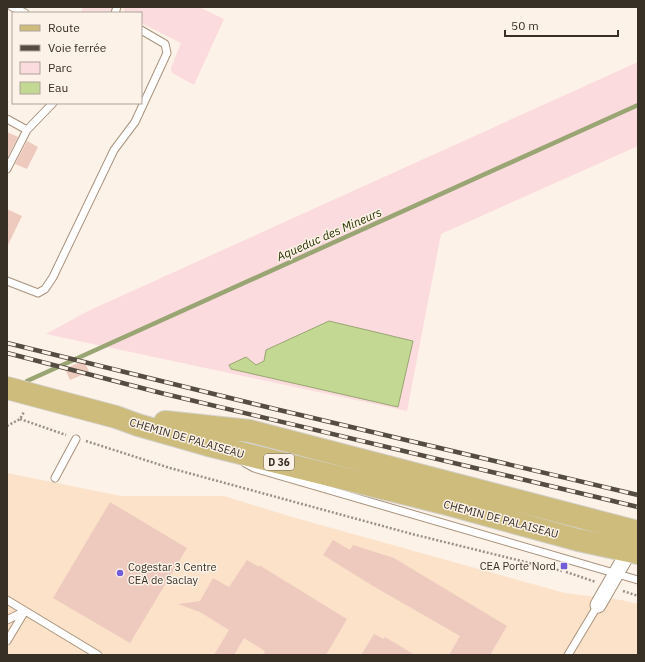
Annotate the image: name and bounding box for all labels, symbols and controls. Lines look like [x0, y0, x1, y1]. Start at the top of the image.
legend [12, 12, 142, 104]
scale bar [505, 12, 618, 38]
text: 50 m [511, 18, 539, 33]
text: Route [48, 20, 80, 35]
text: Voie ferrée [48, 40, 107, 55]
text: Parc [48, 60, 72, 75]
text: Eau [48, 80, 68, 95]
water label: Aqueduc des Mineurs [273, 204, 384, 264]
street label: CHEMIN DE PALAISEAU [128, 415, 246, 461]
road number: D 36 [264, 454, 294, 470]
street label: CHEMIN DE PALAISEAU [442, 497, 560, 541]
place label: CEA Porte Nord [480, 559, 556, 573]
place label: Cogestar 3 Centre CEA de Saclay [128, 560, 217, 587]
marker: CEA Porte Nord [559, 561, 569, 571]
marker: Cogestar 3 Centre CEA de Saclay [115, 568, 125, 578]

